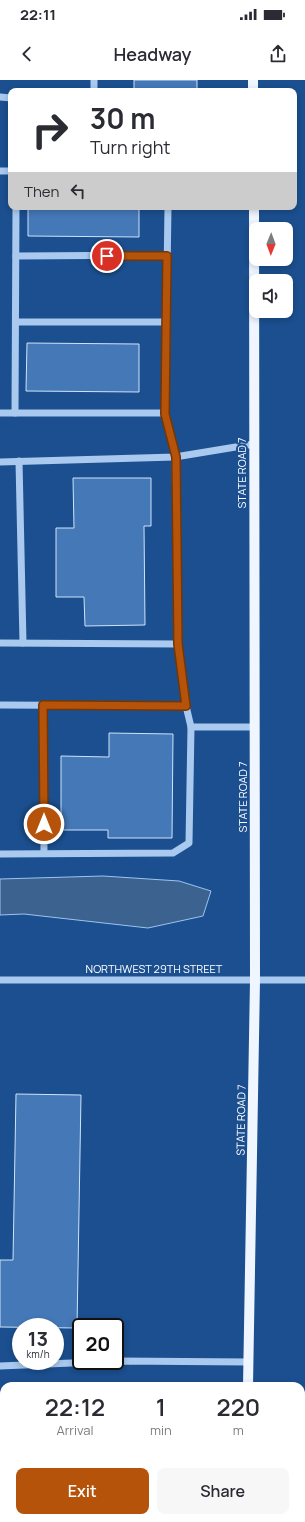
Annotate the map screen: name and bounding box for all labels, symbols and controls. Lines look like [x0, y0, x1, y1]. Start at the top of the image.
text: 22:11 [20, 4, 56, 25]
text: Headway [114, 42, 191, 66]
icon: back [16, 43, 38, 65]
icon: share [267, 43, 289, 65]
text: 30 m [90, 99, 155, 137]
icon: right [24, 104, 76, 156]
text: Turn right [90, 135, 171, 159]
icon: left [67, 180, 89, 202]
text: Then [24, 181, 59, 202]
north arrow [249, 222, 293, 266]
map controls [249, 222, 293, 318]
pin [90, 239, 124, 273]
icon: arrive [96, 245, 118, 267]
button: sound [249, 274, 293, 318]
street label: STATE ROAD 7 [234, 437, 249, 509]
street label: STATE ROAD 7 [235, 761, 250, 833]
position arrow [23, 803, 65, 845]
street label: NORTHWEST 29TH STREET [86, 961, 223, 976]
street label: STATE ROAD 7 [232, 1084, 249, 1156]
speed limit sign: 20 [72, 1318, 124, 1370]
text: 13 [28, 1325, 48, 1352]
text: km/h [26, 1347, 50, 1361]
text: 22:12 [45, 1390, 105, 1423]
text: 1 [156, 1390, 166, 1423]
text: 220 [217, 1390, 260, 1423]
text: Arrival [56, 1421, 94, 1439]
text: min [150, 1421, 172, 1439]
text: m [233, 1421, 244, 1439]
button: Exit [16, 1468, 149, 1514]
button: Share [157, 1468, 289, 1514]

